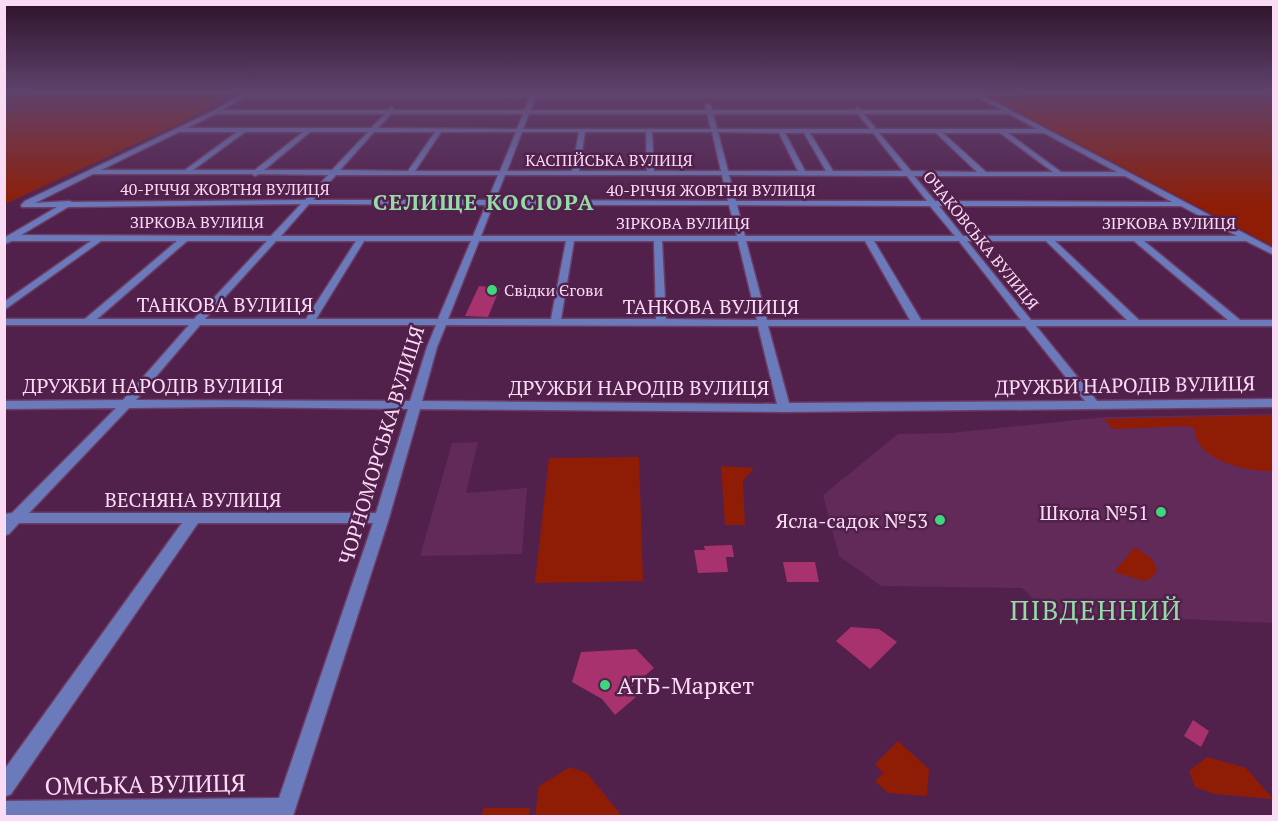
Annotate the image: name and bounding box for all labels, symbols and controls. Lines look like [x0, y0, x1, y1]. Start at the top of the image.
street label: КАСПІЙСЬКА ВУЛИЦЯ [525, 149, 693, 171]
street label: ОЧАКОВСЬКА ВУЛИЦЯ [918, 166, 1044, 314]
street label: 40-РІЧЧЯ ЖОВТНЯ ВУЛИЦЯ [120, 178, 330, 200]
street label: 40-РІЧЧЯ ЖОВТНЯ ВУЛИЦЯ [606, 179, 816, 201]
district label: СЕЛИЩЕ КОСІОРА [373, 187, 595, 216]
street label: ЗІРКОВА ВУЛИЦЯ [130, 211, 264, 233]
street label: ЗІРКОВА ВУЛИЦЯ [616, 212, 750, 234]
street label: ЗІРКОВА ВУЛИЦЯ [1102, 212, 1236, 234]
place label: Свідки Єгови [504, 279, 604, 301]
marker: Свідки Єгови [485, 283, 499, 297]
street label: ТАНКОВА ВУЛИЦЯ [137, 291, 314, 318]
street label: ТАНКОВА ВУЛИЦЯ [623, 293, 800, 320]
street label: ЧОРНОМОРСЬКА ВУЛИЦЯ [332, 322, 430, 568]
street label: ДРУЖБИ НАРОДІВ ВУЛИЦЯ [995, 369, 1256, 401]
street label: ДРУЖБИ НАРОДІВ ВУЛИЦЯ [23, 372, 283, 399]
street label: ДРУЖБИ НАРОДІВ ВУЛИЦЯ [509, 374, 769, 401]
street label: ВЕСНЯНА ВУЛИЦЯ [105, 486, 282, 513]
place label: Школа №51 [1040, 499, 1149, 526]
marker: Школа №51 [1154, 505, 1168, 519]
place label: Ясла-садок №53 [776, 507, 928, 534]
marker: Ясла-садок №53 [933, 513, 947, 527]
district label: ПІВДЕННИЙ [1010, 592, 1182, 628]
place label: АТБ-Маркет [617, 669, 754, 701]
marker: АТБ-Маркет [598, 678, 612, 692]
street label: ОМСЬКА ВУЛИЦЯ [44, 766, 246, 802]

